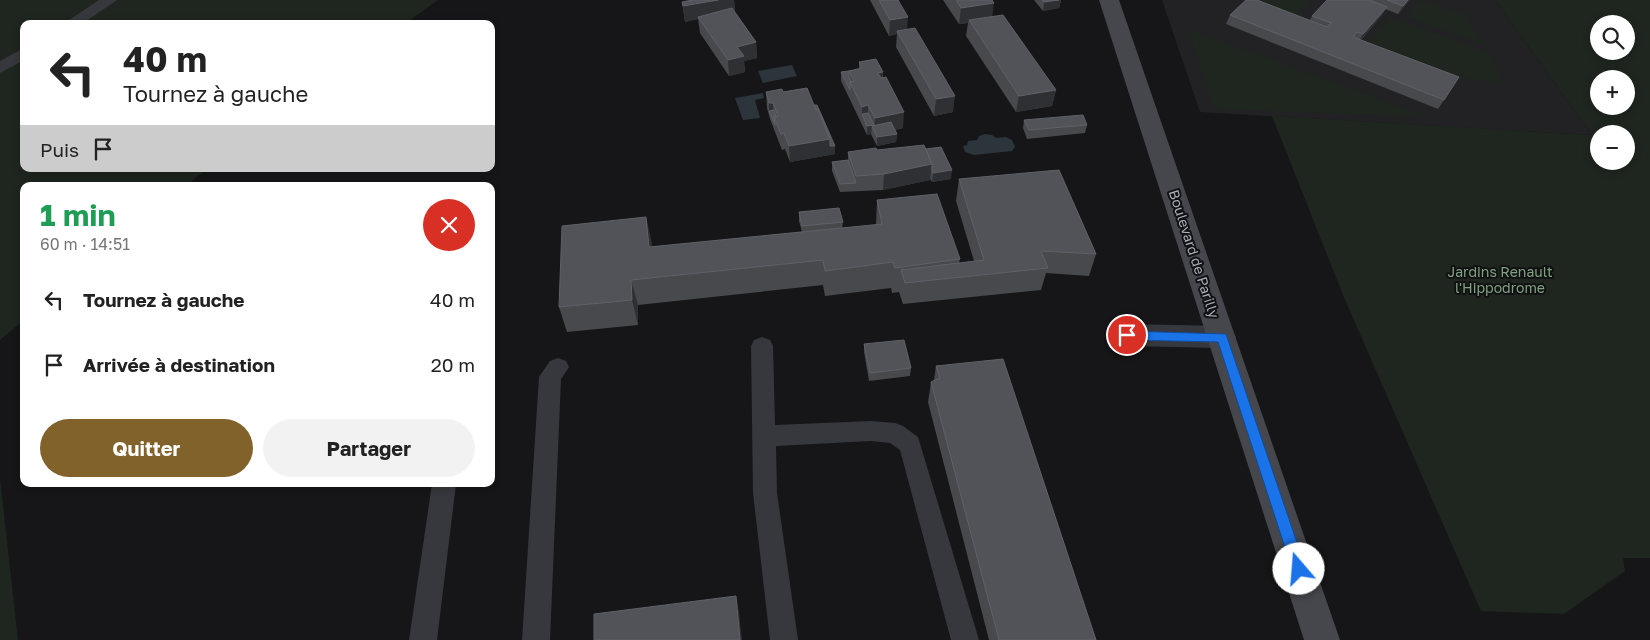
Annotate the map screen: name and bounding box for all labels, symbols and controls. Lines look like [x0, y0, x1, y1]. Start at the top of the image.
map controls [1590, 15, 1635, 170]
button: search [1590, 15, 1635, 60]
text: 40 m [123, 38, 207, 80]
icon: left [40, 40, 105, 105]
button: + [1590, 70, 1635, 115]
text: Tournez à gauche [123, 80, 308, 107]
button: − [1590, 125, 1635, 170]
icon: arrive [89, 135, 117, 163]
text: Puis [40, 138, 79, 161]
street label: Boulevard de Parilly [1166, 187, 1223, 320]
text: 1 min [40, 197, 116, 233]
button: close [423, 199, 475, 251]
text: 60 m · 14:51 [40, 234, 130, 254]
park label: Jardins Renault l'Hippodrome [1447, 263, 1553, 296]
icon: left [40, 286, 68, 314]
text: Tournez à gauche [83, 288, 244, 311]
text: 40 m [430, 288, 475, 311]
pin [1106, 314, 1148, 356]
icon: arrive [1113, 321, 1141, 349]
icon: arrive [40, 351, 68, 379]
text: Arrivée à destination [83, 353, 275, 376]
text: 20 m [431, 353, 475, 376]
button: Quitter [40, 419, 253, 477]
button: Partager [263, 419, 475, 477]
position arrow [1272, 542, 1324, 594]

